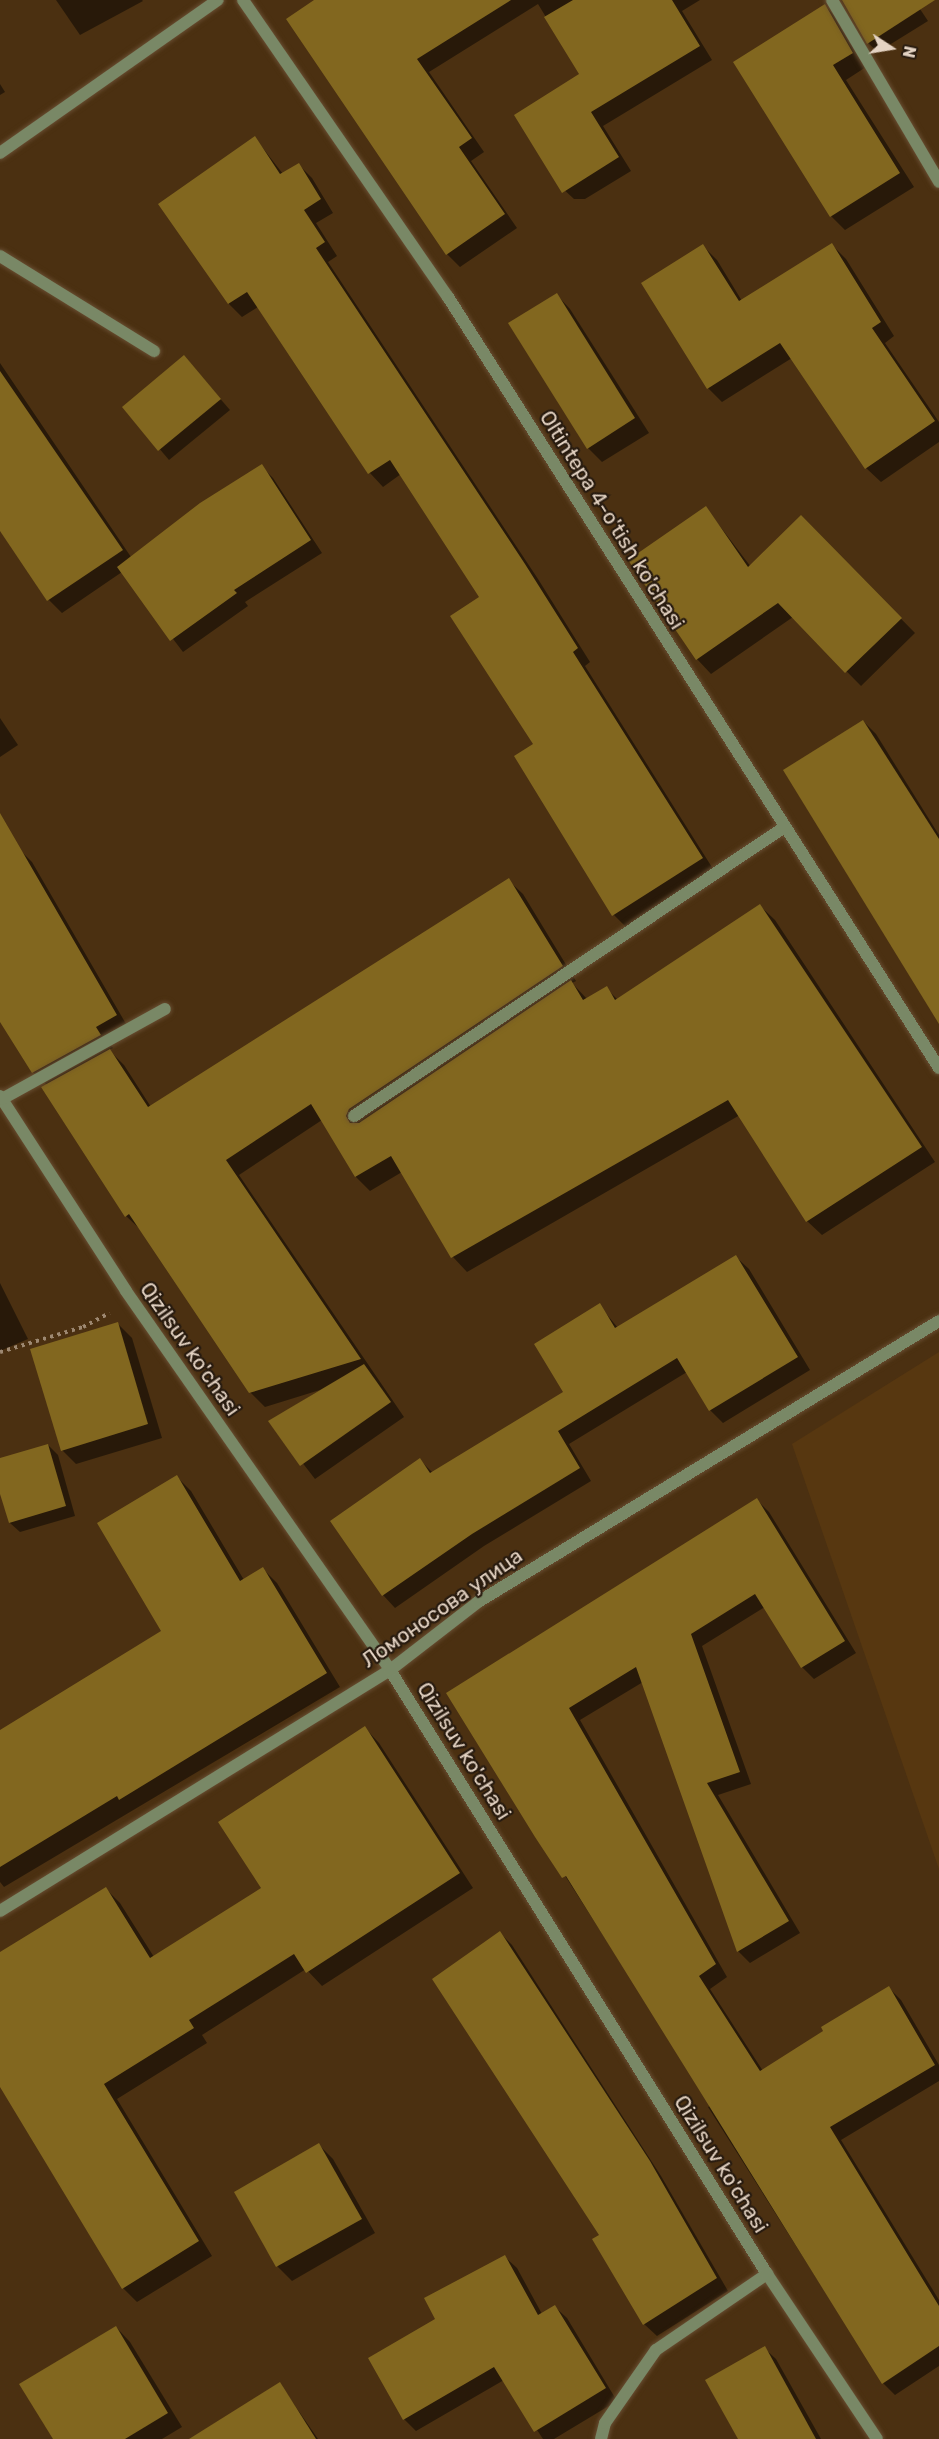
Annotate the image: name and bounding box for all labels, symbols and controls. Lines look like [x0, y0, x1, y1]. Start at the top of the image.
north arrow [861, 18, 921, 78]
text: N [899, 44, 920, 59]
street label: Oltintepa 4-o'tish ko'chasi [534, 406, 690, 634]
street label: Qizilsuv ko'chasi [134, 1277, 246, 1421]
street label: Ломоносова улица [357, 1543, 527, 1673]
street label: Qizilsuv ko'chasi [412, 1677, 516, 1825]
street label: Qizilsuv ko'chasi [669, 2090, 773, 2238]

